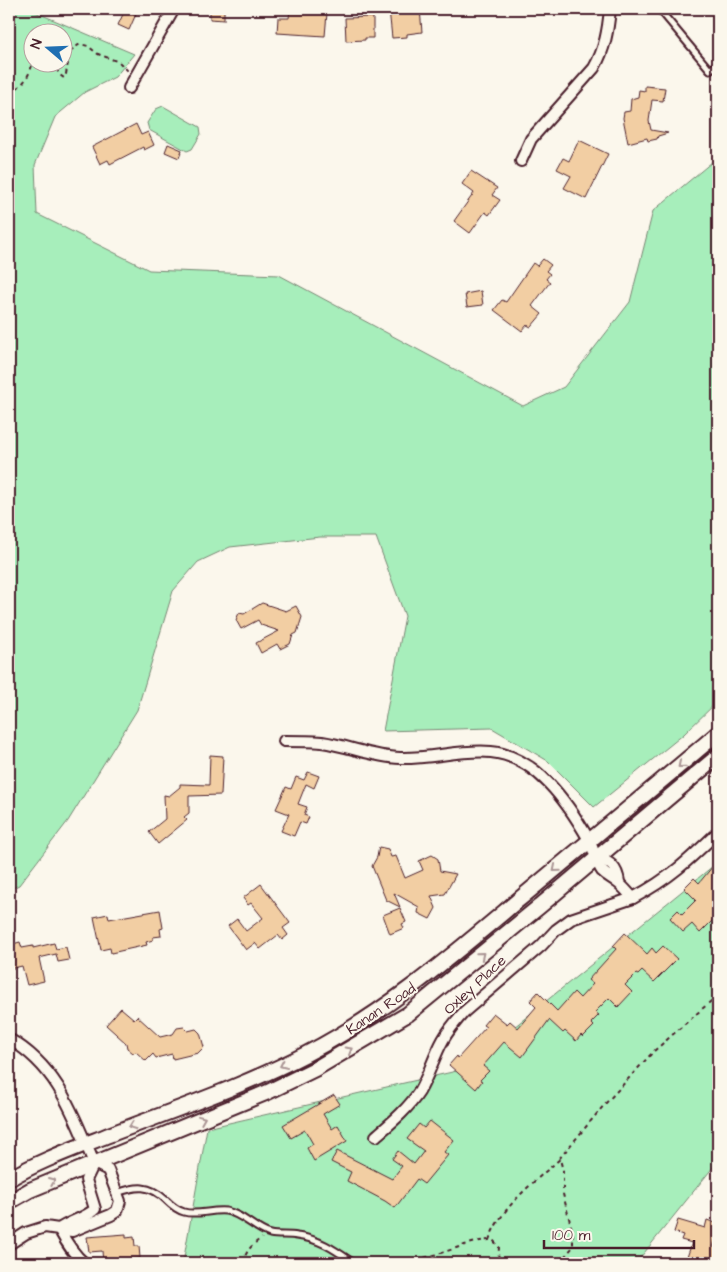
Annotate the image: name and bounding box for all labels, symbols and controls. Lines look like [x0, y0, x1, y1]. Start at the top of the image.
north arrow [22, 22, 72, 72]
text: N [26, 36, 48, 52]
one-way arrow [678, 759, 687, 767]
one-way arrow [553, 863, 562, 872]
street label: Oxley Place [439, 950, 512, 1020]
one-way arrow [475, 951, 484, 960]
street label: Kanan Road [342, 978, 420, 1040]
one-way arrow [344, 1046, 353, 1056]
one-way arrow [279, 1059, 288, 1069]
one-way arrow [198, 1114, 206, 1124]
one-way arrow [129, 1120, 137, 1130]
one-way arrow [47, 1176, 56, 1187]
scale bar [544, 1217, 694, 1249]
text: 100 m [552, 1225, 591, 1246]

